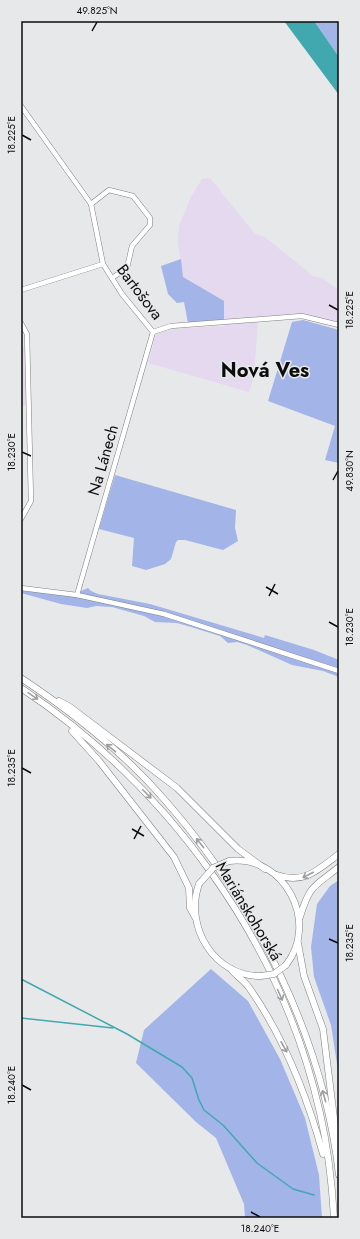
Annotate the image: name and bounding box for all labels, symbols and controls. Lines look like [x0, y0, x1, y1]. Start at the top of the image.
text: 49.825°N [76, 3, 118, 18]
text: 18.225°E [4, 116, 19, 154]
street label: Bartošova [111, 259, 169, 325]
text: 18.225°E [342, 291, 357, 329]
district label: Nová Ves [221, 356, 309, 385]
street label: Na Lánech [82, 422, 124, 498]
text: 18.230°E [4, 433, 19, 471]
text: 49.830°N [342, 450, 357, 492]
text: 18.230°E [342, 608, 357, 646]
one-way arrow [27, 692, 38, 700]
one-way arrow [106, 743, 117, 752]
text: 18.235°E [4, 749, 19, 787]
one-way arrow [142, 789, 152, 799]
one-way arrow [195, 837, 204, 848]
street label: Mariánskohorská [210, 857, 288, 965]
one-way arrow [302, 872, 314, 879]
text: 18.235°E [342, 924, 357, 962]
one-way arrow [277, 988, 284, 1000]
one-way arrow [280, 1041, 288, 1053]
text: 18.240°E [4, 1066, 19, 1104]
one-way arrow [320, 1090, 327, 1103]
text: 18.240°E [241, 1221, 279, 1236]

